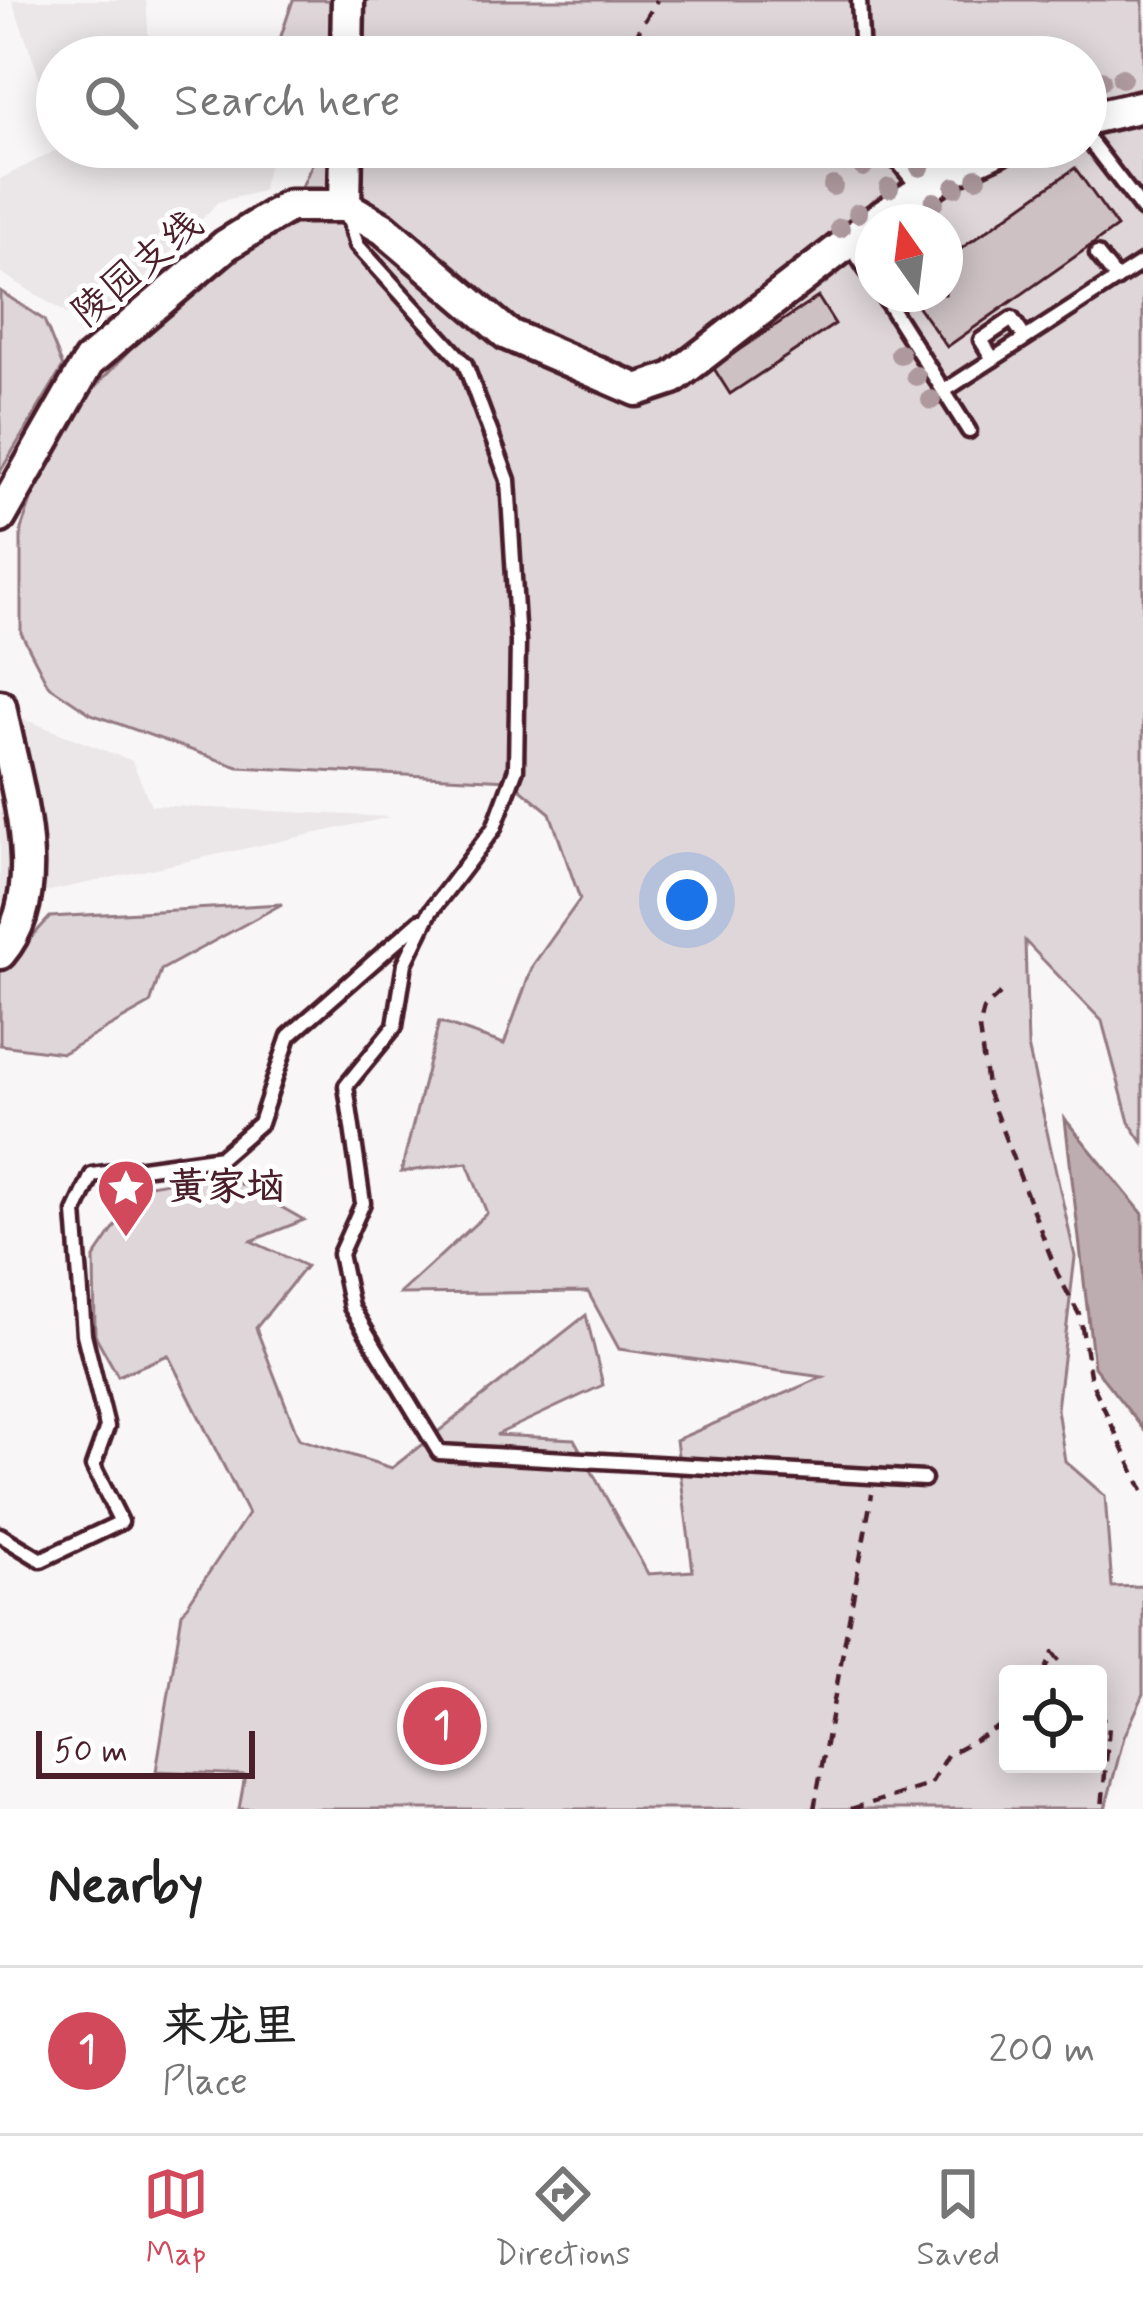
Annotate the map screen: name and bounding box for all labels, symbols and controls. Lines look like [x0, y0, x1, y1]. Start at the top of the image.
search box [36, 36, 1107, 168]
icon: search [78, 69, 144, 135]
text: Search here [174, 73, 401, 132]
street label: 陵园支线 [62, 200, 214, 340]
north arrow [855, 204, 963, 312]
your location [657, 870, 717, 930]
place icon: 黄家垴 [95, 1157, 157, 1239]
place label: 黄家垴 [168, 1163, 285, 1214]
map controls [999, 1665, 1107, 1773]
button: locate [999, 1665, 1107, 1773]
pin: 1 [403, 1681, 481, 1771]
scale bar [36, 1725, 255, 1778]
text: 50 m [54, 1730, 128, 1774]
text: Nearby [48, 1854, 203, 1920]
text: 来龙里 [162, 1998, 297, 2057]
text: 1 [78, 2025, 96, 2076]
text: 200 m [989, 2025, 1095, 2076]
text: Place [162, 2057, 248, 2108]
tab: Map [143, 2161, 209, 2277]
tab: Directions [495, 2161, 631, 2277]
tab: Saved [917, 2161, 1000, 2277]

